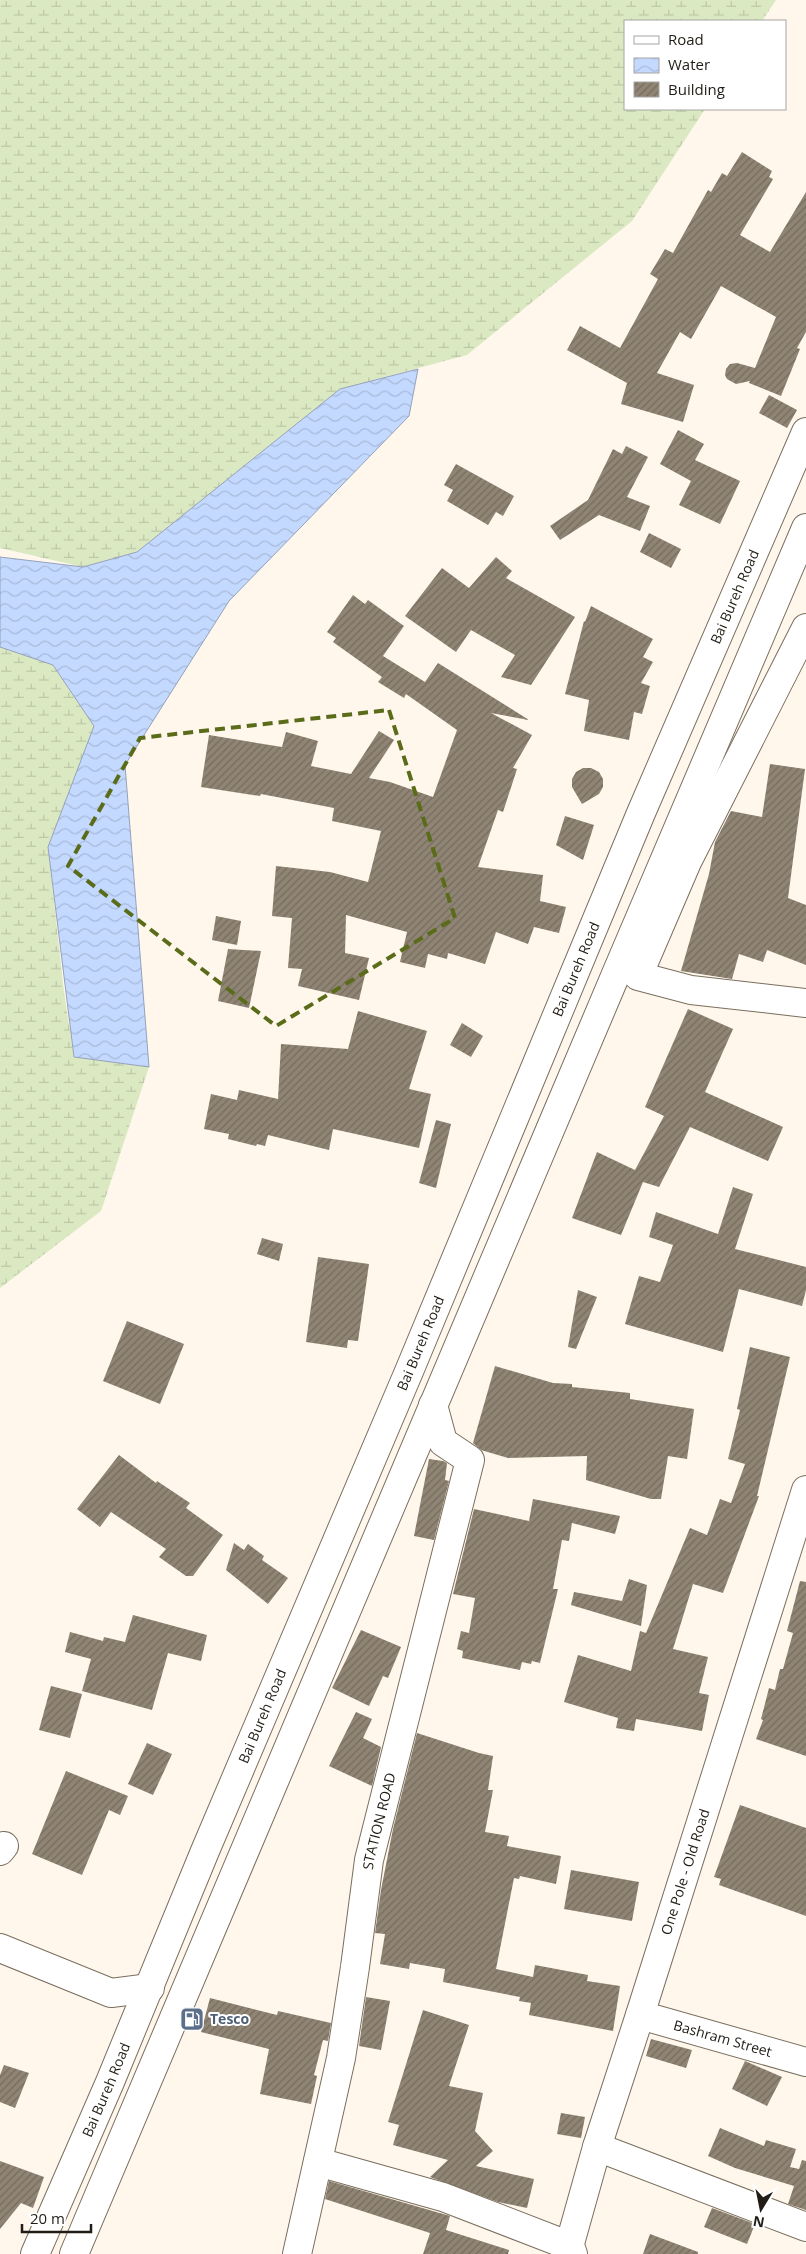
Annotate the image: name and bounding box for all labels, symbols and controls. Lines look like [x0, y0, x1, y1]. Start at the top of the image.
legend [624, 20, 786, 110]
text: Road [668, 29, 704, 49]
text: Water [668, 54, 710, 74]
text: Building [668, 79, 725, 99]
street label: Bai Bureh Road [705, 546, 763, 647]
street label: Bai Bureh Road [547, 919, 604, 1019]
street label: Bai Bureh Road [392, 1293, 448, 1393]
street label: Bai Bureh Road [233, 1666, 290, 1766]
street label: STATION ROAD [358, 1770, 400, 1871]
street label: One Pole - Old Road [656, 1806, 714, 1937]
fuel station icon: Tesco [179, 2006, 205, 2032]
place label: Tesco [210, 2009, 250, 2028]
street label: Bashram Street [672, 2015, 774, 2061]
street label: Bai Bureh Road [77, 2040, 134, 2140]
north arrow [736, 2184, 786, 2234]
scale bar [22, 2202, 91, 2234]
text: 20 m [30, 2208, 65, 2228]
text: N [751, 2212, 766, 2233]

